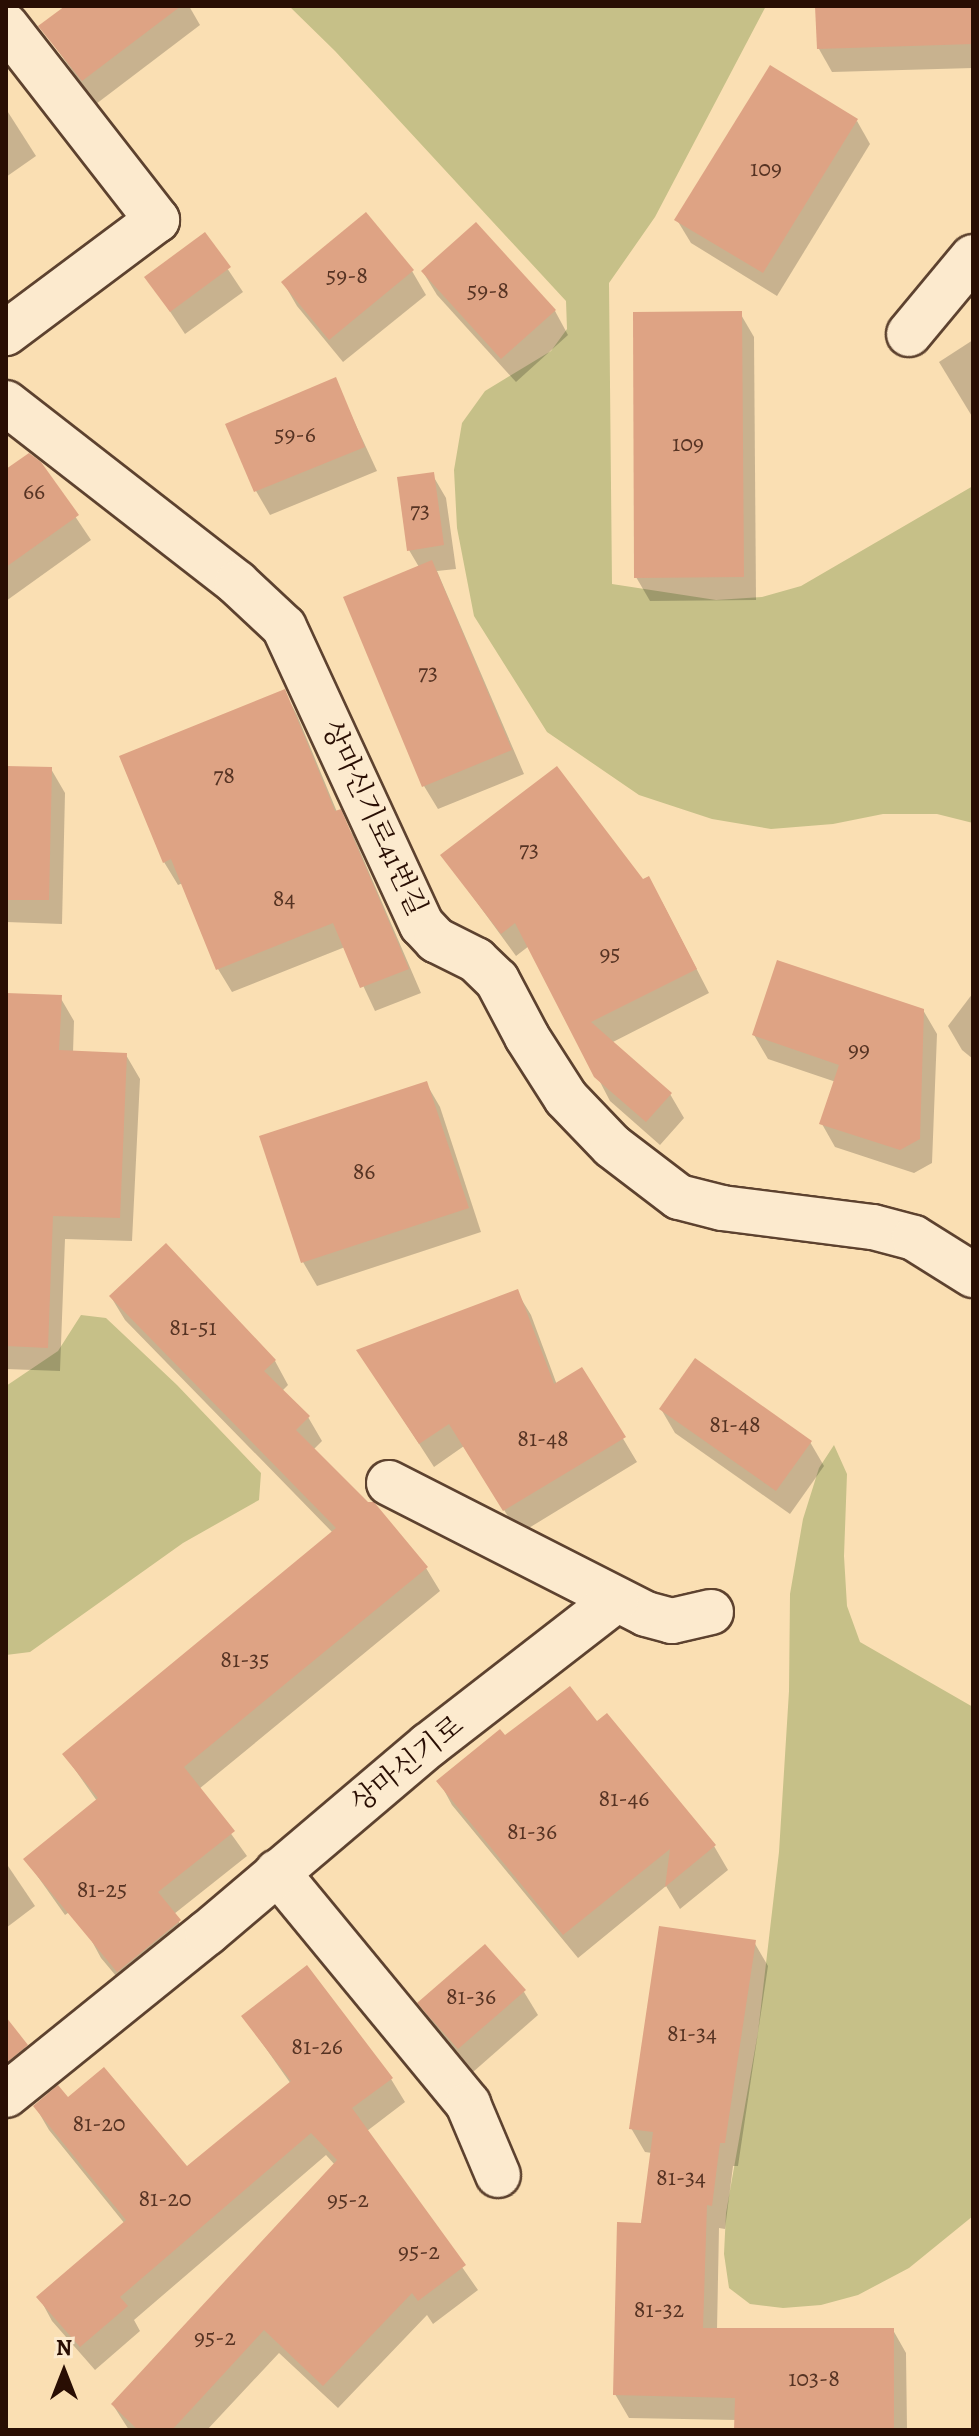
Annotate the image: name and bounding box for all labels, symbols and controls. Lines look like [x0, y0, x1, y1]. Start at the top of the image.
house number: 109 [750, 155, 782, 183]
house number: 59-8 [326, 262, 368, 290]
house number: 59-8 [467, 277, 509, 305]
house number: 59-6 [274, 421, 316, 449]
house number: 109 [672, 430, 704, 458]
house number: 66 [23, 478, 45, 506]
house number: 73 [410, 497, 430, 525]
house number: 73 [418, 659, 438, 687]
street label: 상마신기로41번길 [314, 715, 434, 921]
house number: 78 [213, 762, 235, 790]
house number: 73 [519, 836, 539, 864]
house number: 84 [273, 885, 295, 913]
house number: 95 [599, 940, 621, 968]
house number: 99 [848, 1036, 870, 1064]
house number: 86 [353, 1158, 375, 1186]
house number: 81-51 [169, 1314, 217, 1342]
house number: 81-48 [709, 1411, 761, 1439]
house number: 81-48 [517, 1425, 569, 1453]
house number: 81-35 [220, 1646, 270, 1674]
street label: 상마신기로 [344, 1708, 470, 1820]
house number: 81-46 [599, 1785, 649, 1813]
house number: 81-36 [507, 1818, 557, 1846]
house number: 81-25 [77, 1876, 127, 1904]
house number: 81-36 [446, 1983, 496, 2011]
house number: 81-34 [667, 2020, 717, 2048]
house number: 81-26 [291, 2033, 343, 2061]
house number: 81-20 [72, 2110, 126, 2138]
house number: 81-34 [656, 2164, 706, 2192]
house number: 81-20 [138, 2185, 192, 2213]
house number: 95-2 [327, 2186, 369, 2214]
house number: 95-2 [398, 2238, 440, 2266]
house number: 81-32 [634, 2296, 684, 2324]
house number: 95-2 [194, 2324, 236, 2352]
north arrow [24, 2332, 104, 2412]
text: N [56, 2333, 72, 2363]
house number: 103-8 [788, 2365, 840, 2393]

